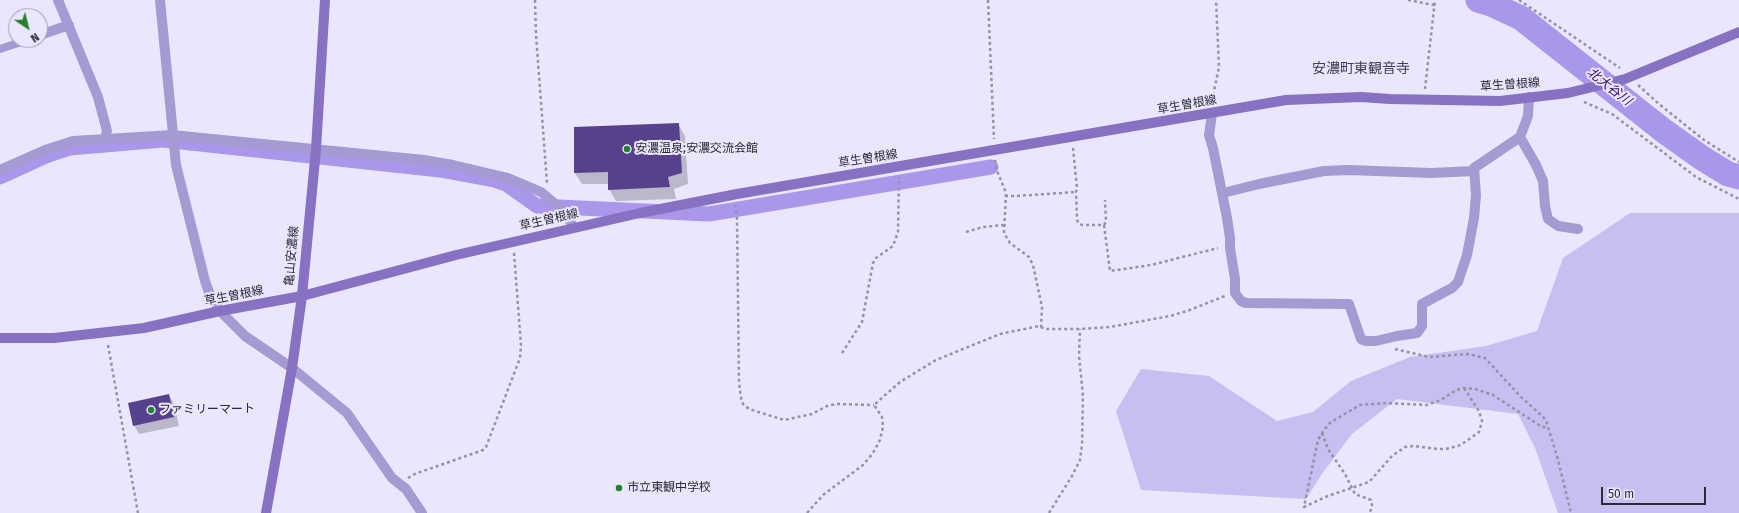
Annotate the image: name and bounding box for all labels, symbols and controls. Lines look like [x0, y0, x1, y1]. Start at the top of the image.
north arrow [8, 8, 48, 48]
text: N [28, 30, 41, 45]
district label: 安濃町東観音寺 [1312, 61, 1410, 77]
water label: 北大谷川 [1584, 65, 1634, 109]
street label: 草生曽根線 [1480, 76, 1540, 94]
street label: 草生曽根線 [1156, 93, 1218, 117]
place label: 安濃温泉;安濃交流会館 [635, 142, 758, 156]
marker: 安濃温泉;安濃交流会館 [622, 144, 632, 154]
street label: 草生曽根線 [837, 147, 899, 171]
street label: 草生曽根線 [518, 206, 580, 234]
street label: 亀山安濃線 [282, 225, 302, 287]
street label: 草生曽根線 [203, 283, 265, 309]
place label: ファミリーマート [159, 403, 255, 417]
marker: ファミリーマート [146, 405, 156, 415]
scale bar [1603, 479, 1708, 505]
place label: 市立東観中学校 [627, 481, 711, 495]
marker: 市立東観中学校 [614, 483, 624, 493]
text: 50 m [1608, 487, 1634, 501]

